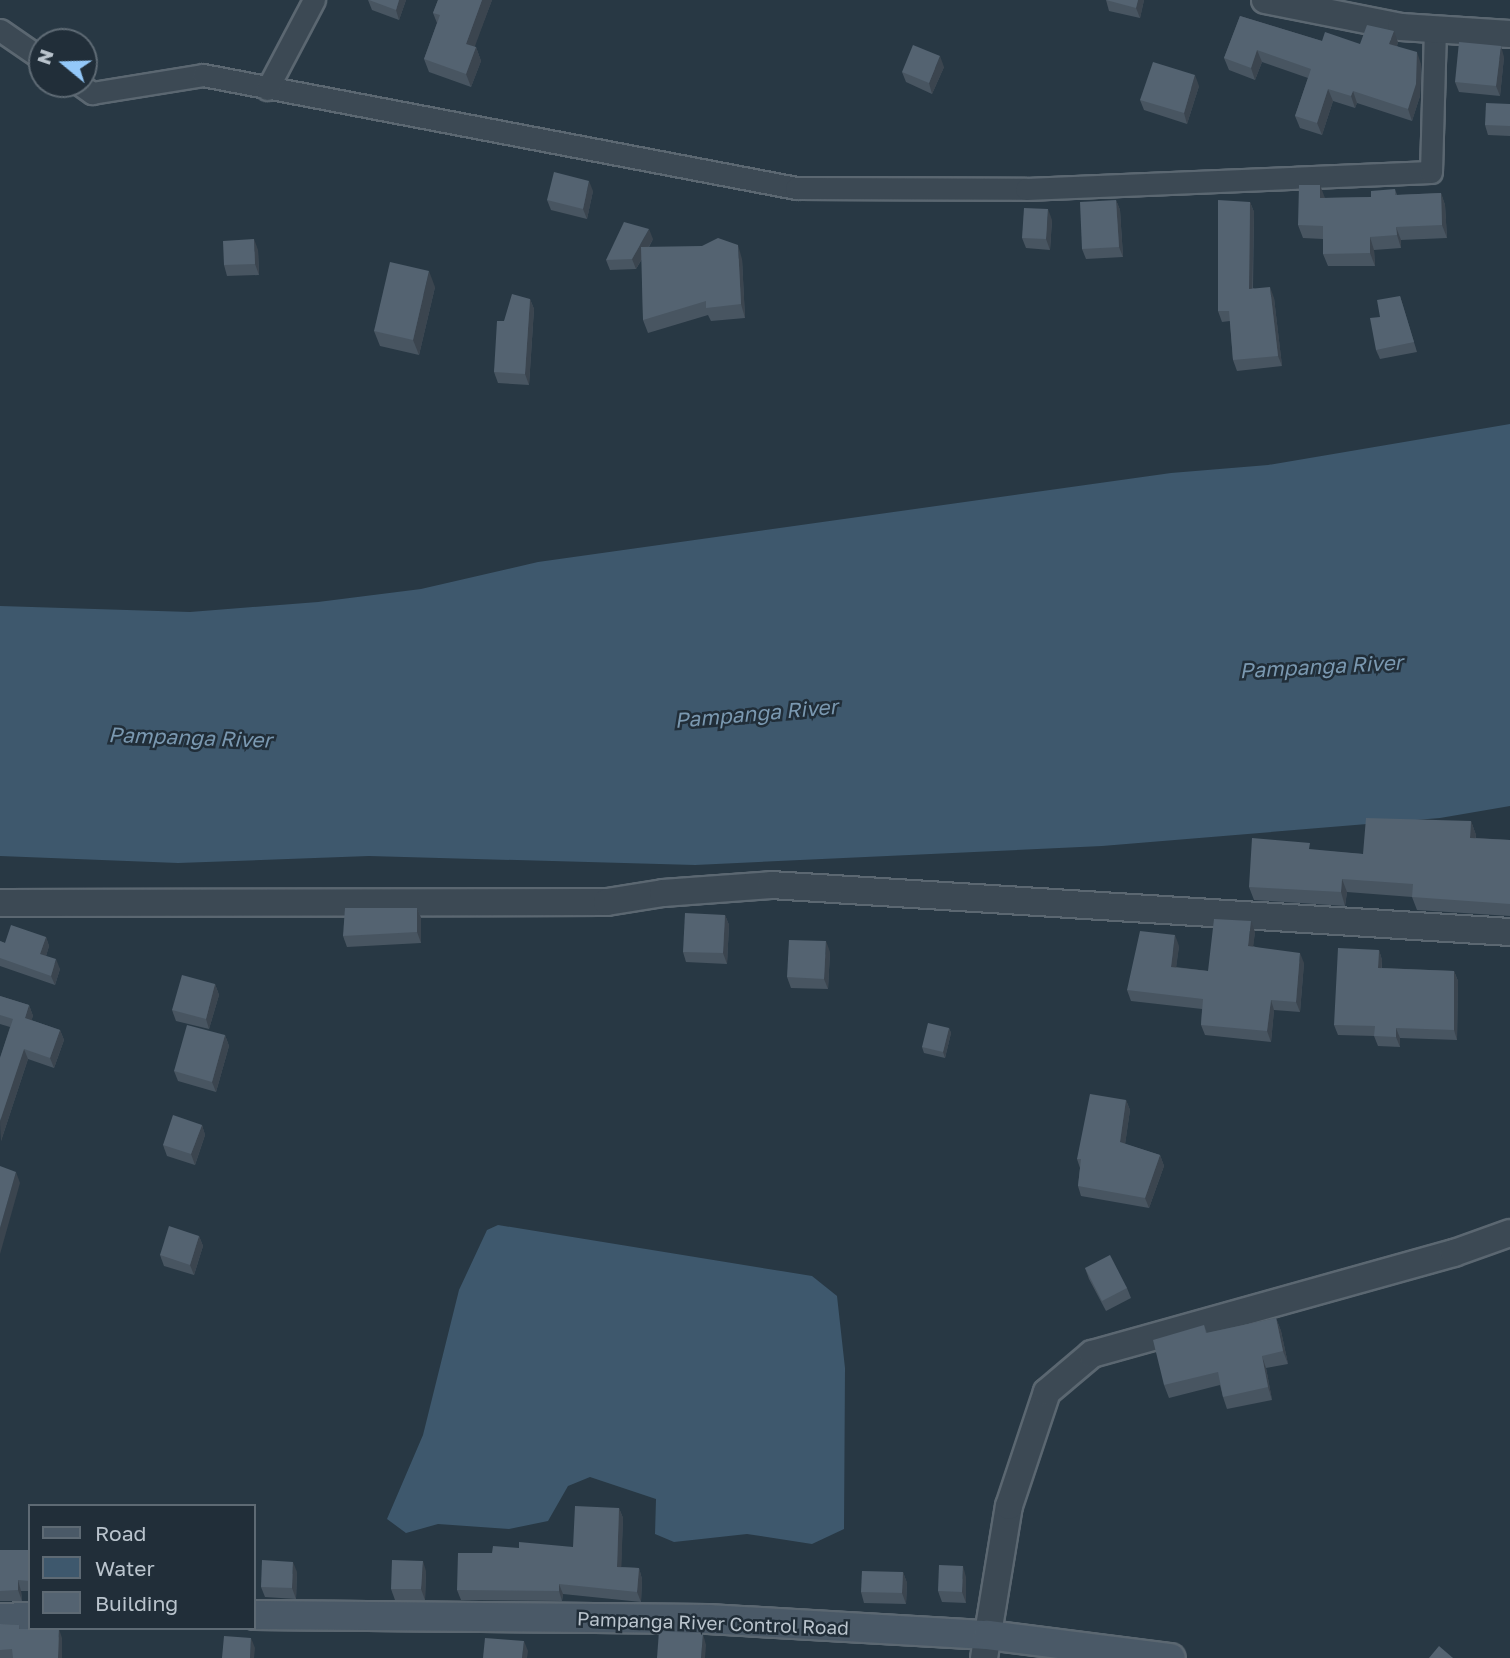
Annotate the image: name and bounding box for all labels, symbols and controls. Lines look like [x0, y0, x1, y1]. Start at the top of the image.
north arrow [28, 28, 98, 98]
text: N [31, 46, 58, 67]
water label: Pampanga River [1239, 649, 1403, 683]
water label: Pampanga River [674, 693, 838, 733]
water label: Pampanga River [108, 722, 272, 752]
legend [28, 1504, 256, 1630]
text: Road [95, 1520, 146, 1546]
text: Water [95, 1555, 155, 1581]
text: Building [95, 1590, 178, 1616]
street label: Pampanga River Control Road [577, 1607, 849, 1639]

